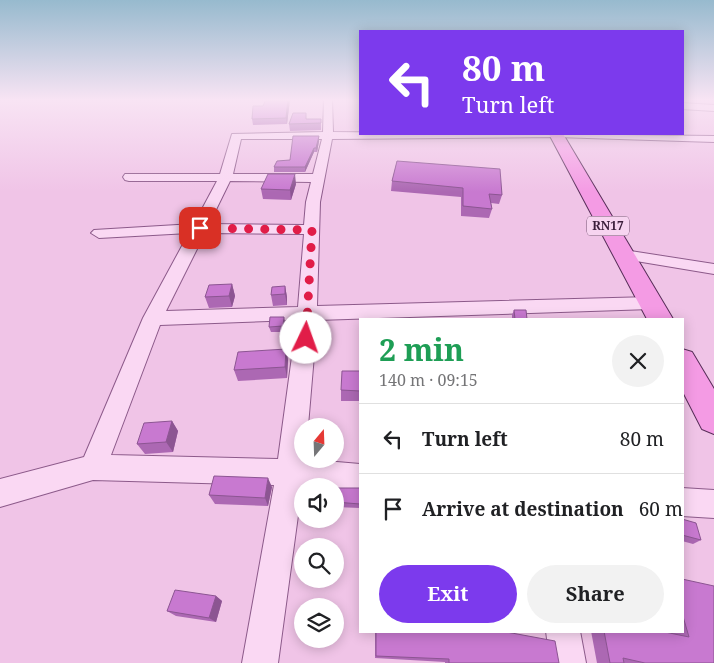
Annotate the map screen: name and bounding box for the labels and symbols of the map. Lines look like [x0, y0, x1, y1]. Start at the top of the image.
pin [179, 207, 221, 249]
road number: RN17 [587, 217, 629, 236]
position arrow [279, 311, 331, 363]
north arrow [294, 418, 344, 468]

